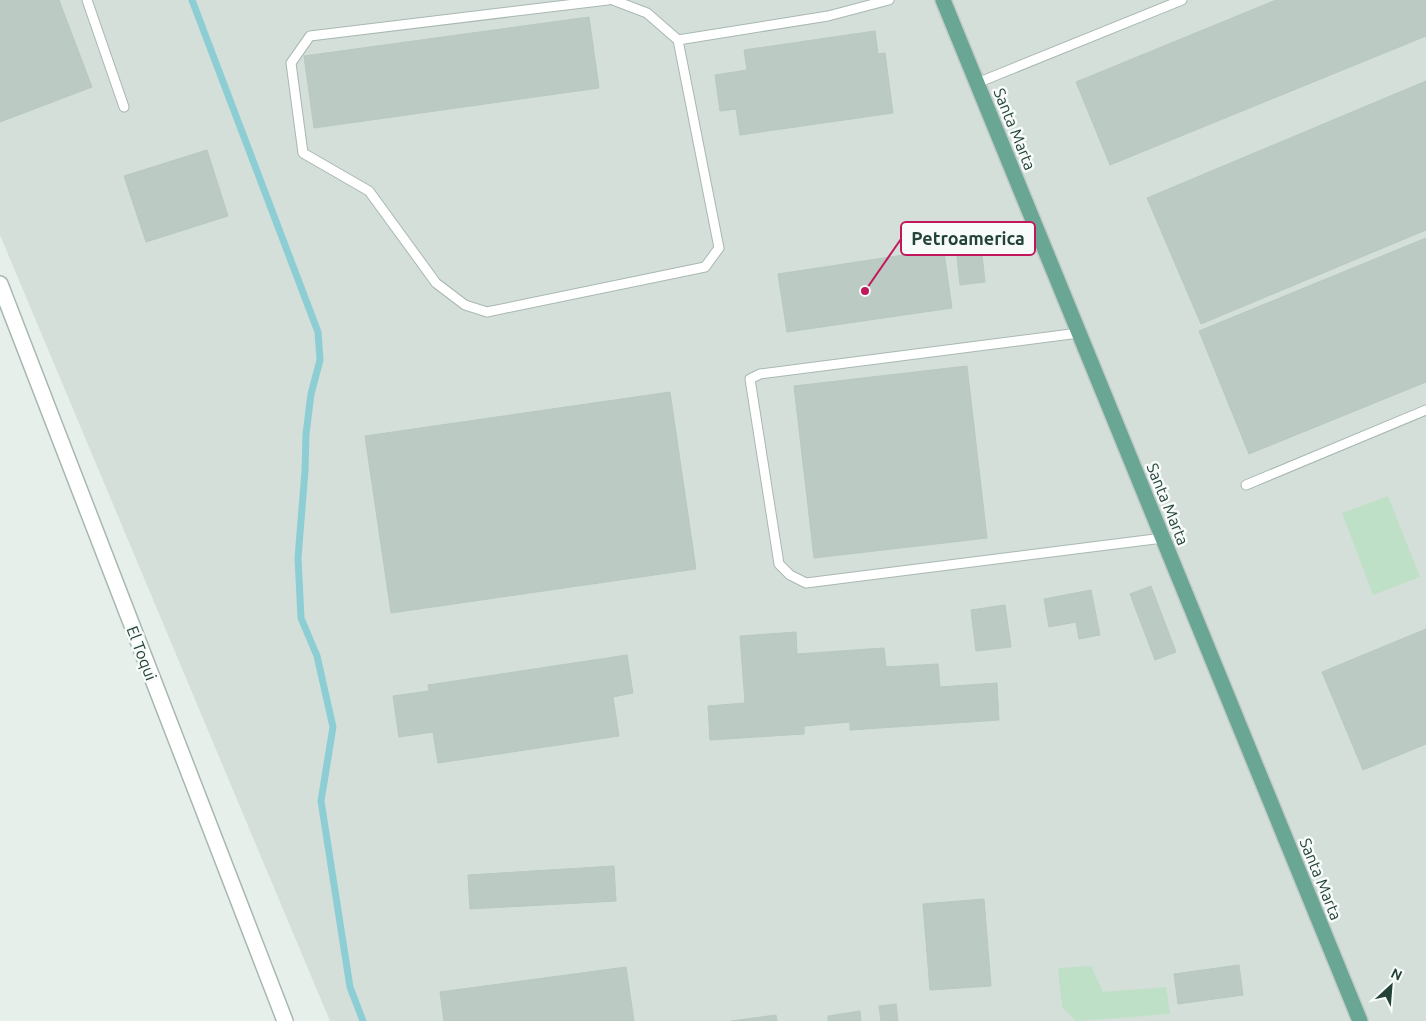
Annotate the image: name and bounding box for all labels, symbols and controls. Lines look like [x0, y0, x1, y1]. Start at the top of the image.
street label: Santa Marta [990, 85, 1040, 173]
callout: Petroamerica [901, 222, 1035, 255]
text: Petroamerica [911, 228, 1025, 248]
street label: Santa Marta [1143, 460, 1193, 548]
street label: El Toqui [123, 623, 161, 683]
street label: Santa Marta [1296, 835, 1346, 923]
north arrow [1366, 961, 1416, 1011]
text: N [1388, 965, 1405, 984]

